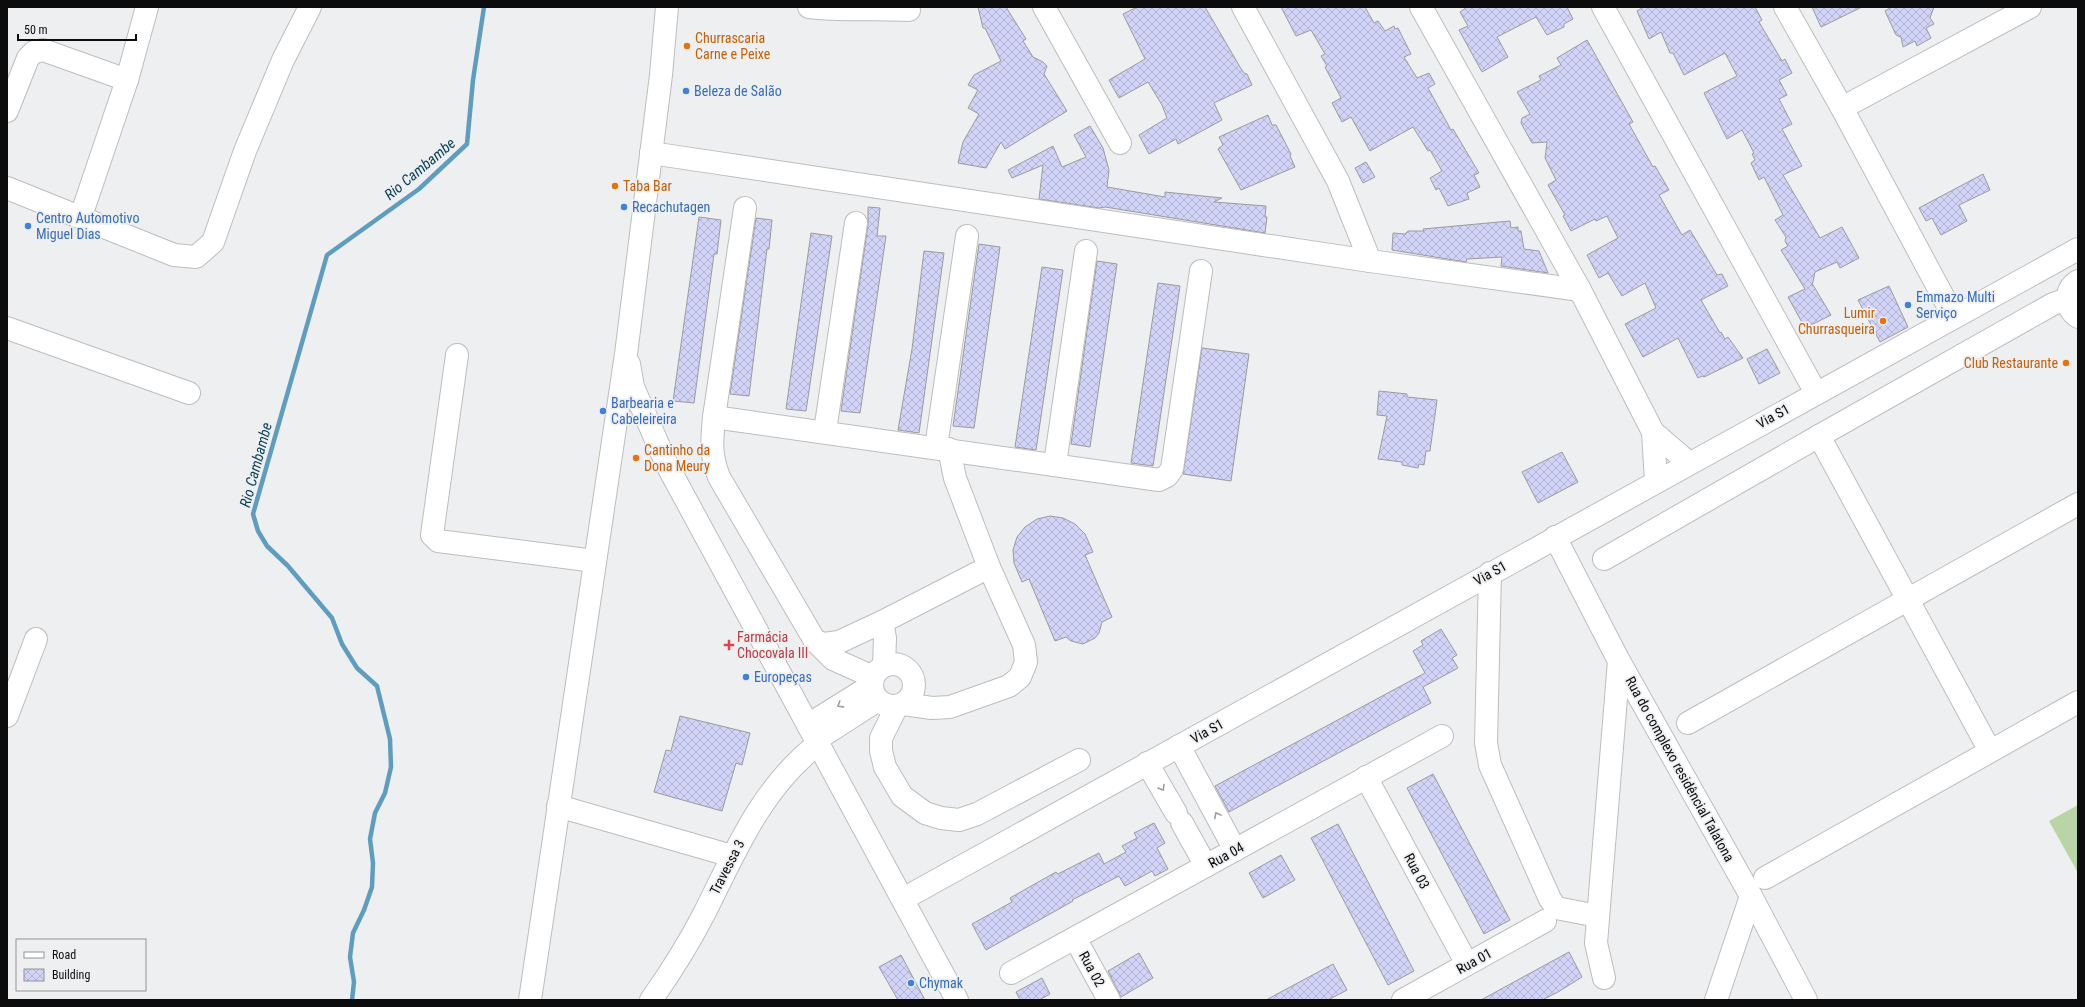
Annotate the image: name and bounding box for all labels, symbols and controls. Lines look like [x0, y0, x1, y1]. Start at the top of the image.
scale bar [18, 16, 136, 42]
text: 50 m [24, 23, 48, 37]
place label: Churrascaria Carne e Peixe [695, 30, 771, 62]
marker: Churrascaria Carne e Peixe [682, 41, 692, 51]
place label: Beleza de Salão [694, 83, 782, 99]
marker: Beleza de Salão [681, 86, 691, 96]
water label: Rio Cambambe [381, 134, 459, 204]
place label: Taba Bar [623, 178, 672, 194]
marker: Taba Bar [610, 181, 620, 191]
place label: Recachutagen [632, 199, 710, 215]
marker: Recachutagen [619, 202, 629, 212]
place label: Centro Automotivo Miguel Dias [36, 210, 139, 242]
marker: Centro Automotivo Miguel Dias [23, 221, 33, 231]
place label: Emmazo Multi Serviço [1916, 289, 1995, 321]
marker: Emmazo Multi Serviço [1903, 300, 1913, 310]
place label: Lumir Churrasqueira [1798, 305, 1875, 337]
marker: Lumir Churrasqueira [1878, 316, 1888, 326]
place label: Club Restaurante [1964, 355, 2058, 371]
marker: Club Restaurante [2061, 358, 2071, 368]
place label: Barbearia e Cabeleireira [611, 395, 677, 427]
street label: Via S1 [1754, 400, 1792, 432]
marker: Barbearia e Cabeleireira [598, 406, 608, 416]
water label: Rio Cambambe [236, 420, 276, 509]
place label: Cantinho da Dona Meury [644, 442, 710, 474]
marker: Cantinho da Dona Meury [631, 453, 641, 463]
street label: Via S1 [1471, 557, 1509, 589]
place label: Farmácia Chocovala III [737, 629, 808, 661]
marker: Farmácia Chocovala III [724, 640, 734, 650]
place label: Europeças [754, 669, 812, 685]
marker: Europeças [741, 672, 751, 682]
street label: Rua do complexo residêncial Talatona [1622, 674, 1738, 864]
one-way arrow [837, 700, 844, 708]
street label: Via S1 [1188, 715, 1226, 747]
one-way arrow [1157, 784, 1165, 791]
one-way arrow [1214, 812, 1221, 819]
street label: Travessa 3 [706, 837, 748, 897]
street label: Rua 04 [1206, 839, 1247, 871]
street label: Rua 03 [1401, 850, 1433, 892]
legend [16, 939, 146, 991]
street label: Rua 01 [1454, 945, 1494, 977]
text: Road [52, 948, 76, 962]
street label: Rua 02 [1076, 949, 1108, 990]
text: Building [52, 968, 90, 982]
place label: Chymak [919, 975, 964, 991]
marker: Chymak [906, 978, 916, 988]

